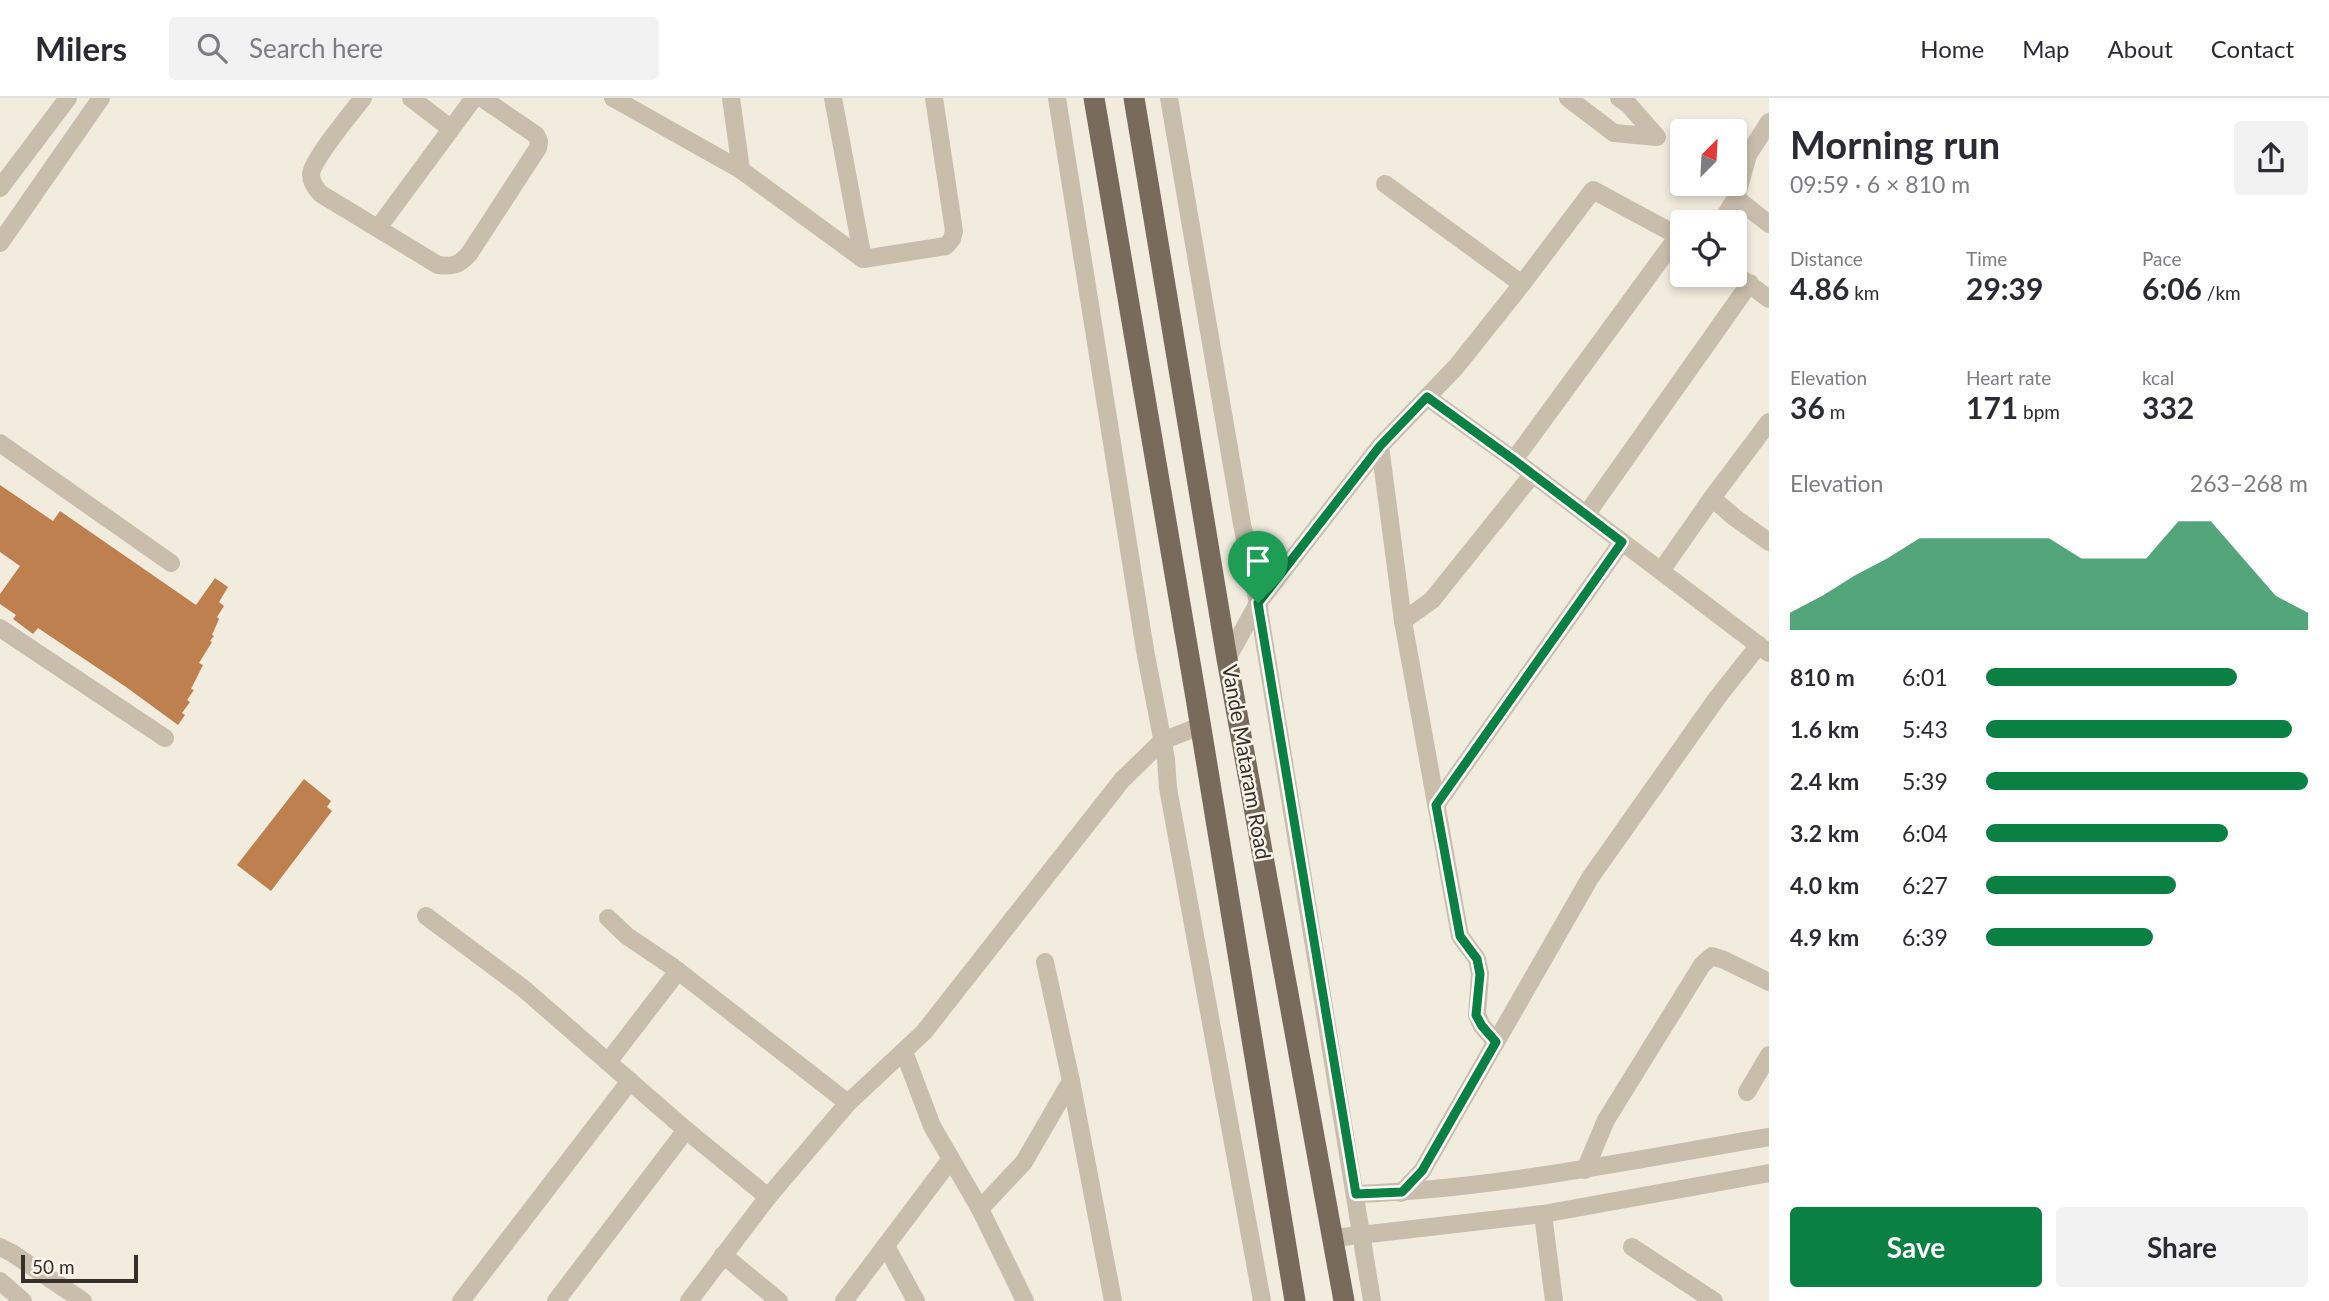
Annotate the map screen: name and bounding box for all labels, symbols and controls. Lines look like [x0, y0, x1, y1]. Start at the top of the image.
search box [169, 17, 659, 80]
text: Milers [35, 28, 127, 68]
icon: search [193, 29, 231, 67]
text: Search here [249, 32, 383, 64]
text: Home [1920, 34, 1984, 63]
text: Map [2022, 34, 2070, 63]
text: About [2108, 34, 2173, 63]
text: Contact [2211, 34, 2294, 63]
north arrow [1670, 119, 1746, 196]
map controls [1670, 119, 1747, 287]
text: Morning run [1790, 121, 2000, 167]
button: share [2234, 121, 2308, 195]
text: 09:59 · 6 × 810 m [1790, 170, 1970, 198]
button: locate [1670, 210, 1747, 287]
text: Distance [1790, 247, 1863, 270]
text: Time [1966, 247, 2007, 270]
text: Pace [2142, 247, 2181, 270]
text: 4.86 [1790, 270, 1849, 306]
text: 29:39 [1966, 270, 2043, 306]
text: 6:06 [2142, 270, 2202, 306]
text: km [1849, 281, 1879, 304]
text: /km [2202, 281, 2241, 304]
text: Elevation [1790, 366, 1867, 389]
text: Heart rate [1966, 366, 2051, 389]
text: kcal [2142, 366, 2174, 389]
text: 36 [1790, 389, 1825, 425]
text: 171 [1966, 389, 2018, 425]
text: 332 [2142, 389, 2194, 425]
text: m [1825, 400, 1845, 423]
text: bpm [2018, 400, 2060, 423]
text: Elevation [1790, 469, 1883, 497]
text: 263–268 m [2190, 469, 2308, 497]
pin [1228, 531, 1288, 603]
icon: arrive [1239, 542, 1277, 580]
street label: Vande Mataram Road [1218, 662, 1277, 861]
text: 810 m [1790, 663, 1855, 691]
text: 6:01 [1902, 663, 1948, 691]
text: 1.6 km [1790, 715, 1859, 743]
text: 5:43 [1902, 715, 1948, 743]
text: 2.4 km [1790, 767, 1859, 795]
text: 5:39 [1902, 767, 1948, 795]
text: 3.2 km [1790, 819, 1859, 847]
text: 6:04 [1902, 819, 1948, 847]
text: 4.0 km [1790, 871, 1859, 899]
text: 6:27 [1902, 871, 1948, 899]
text: 4.9 km [1790, 923, 1859, 951]
text: 6:39 [1902, 923, 1948, 951]
button: Save [1790, 1207, 2042, 1287]
button: Share [2056, 1207, 2308, 1287]
scale bar [21, 1252, 138, 1284]
text: 50 m [32, 1255, 75, 1278]

